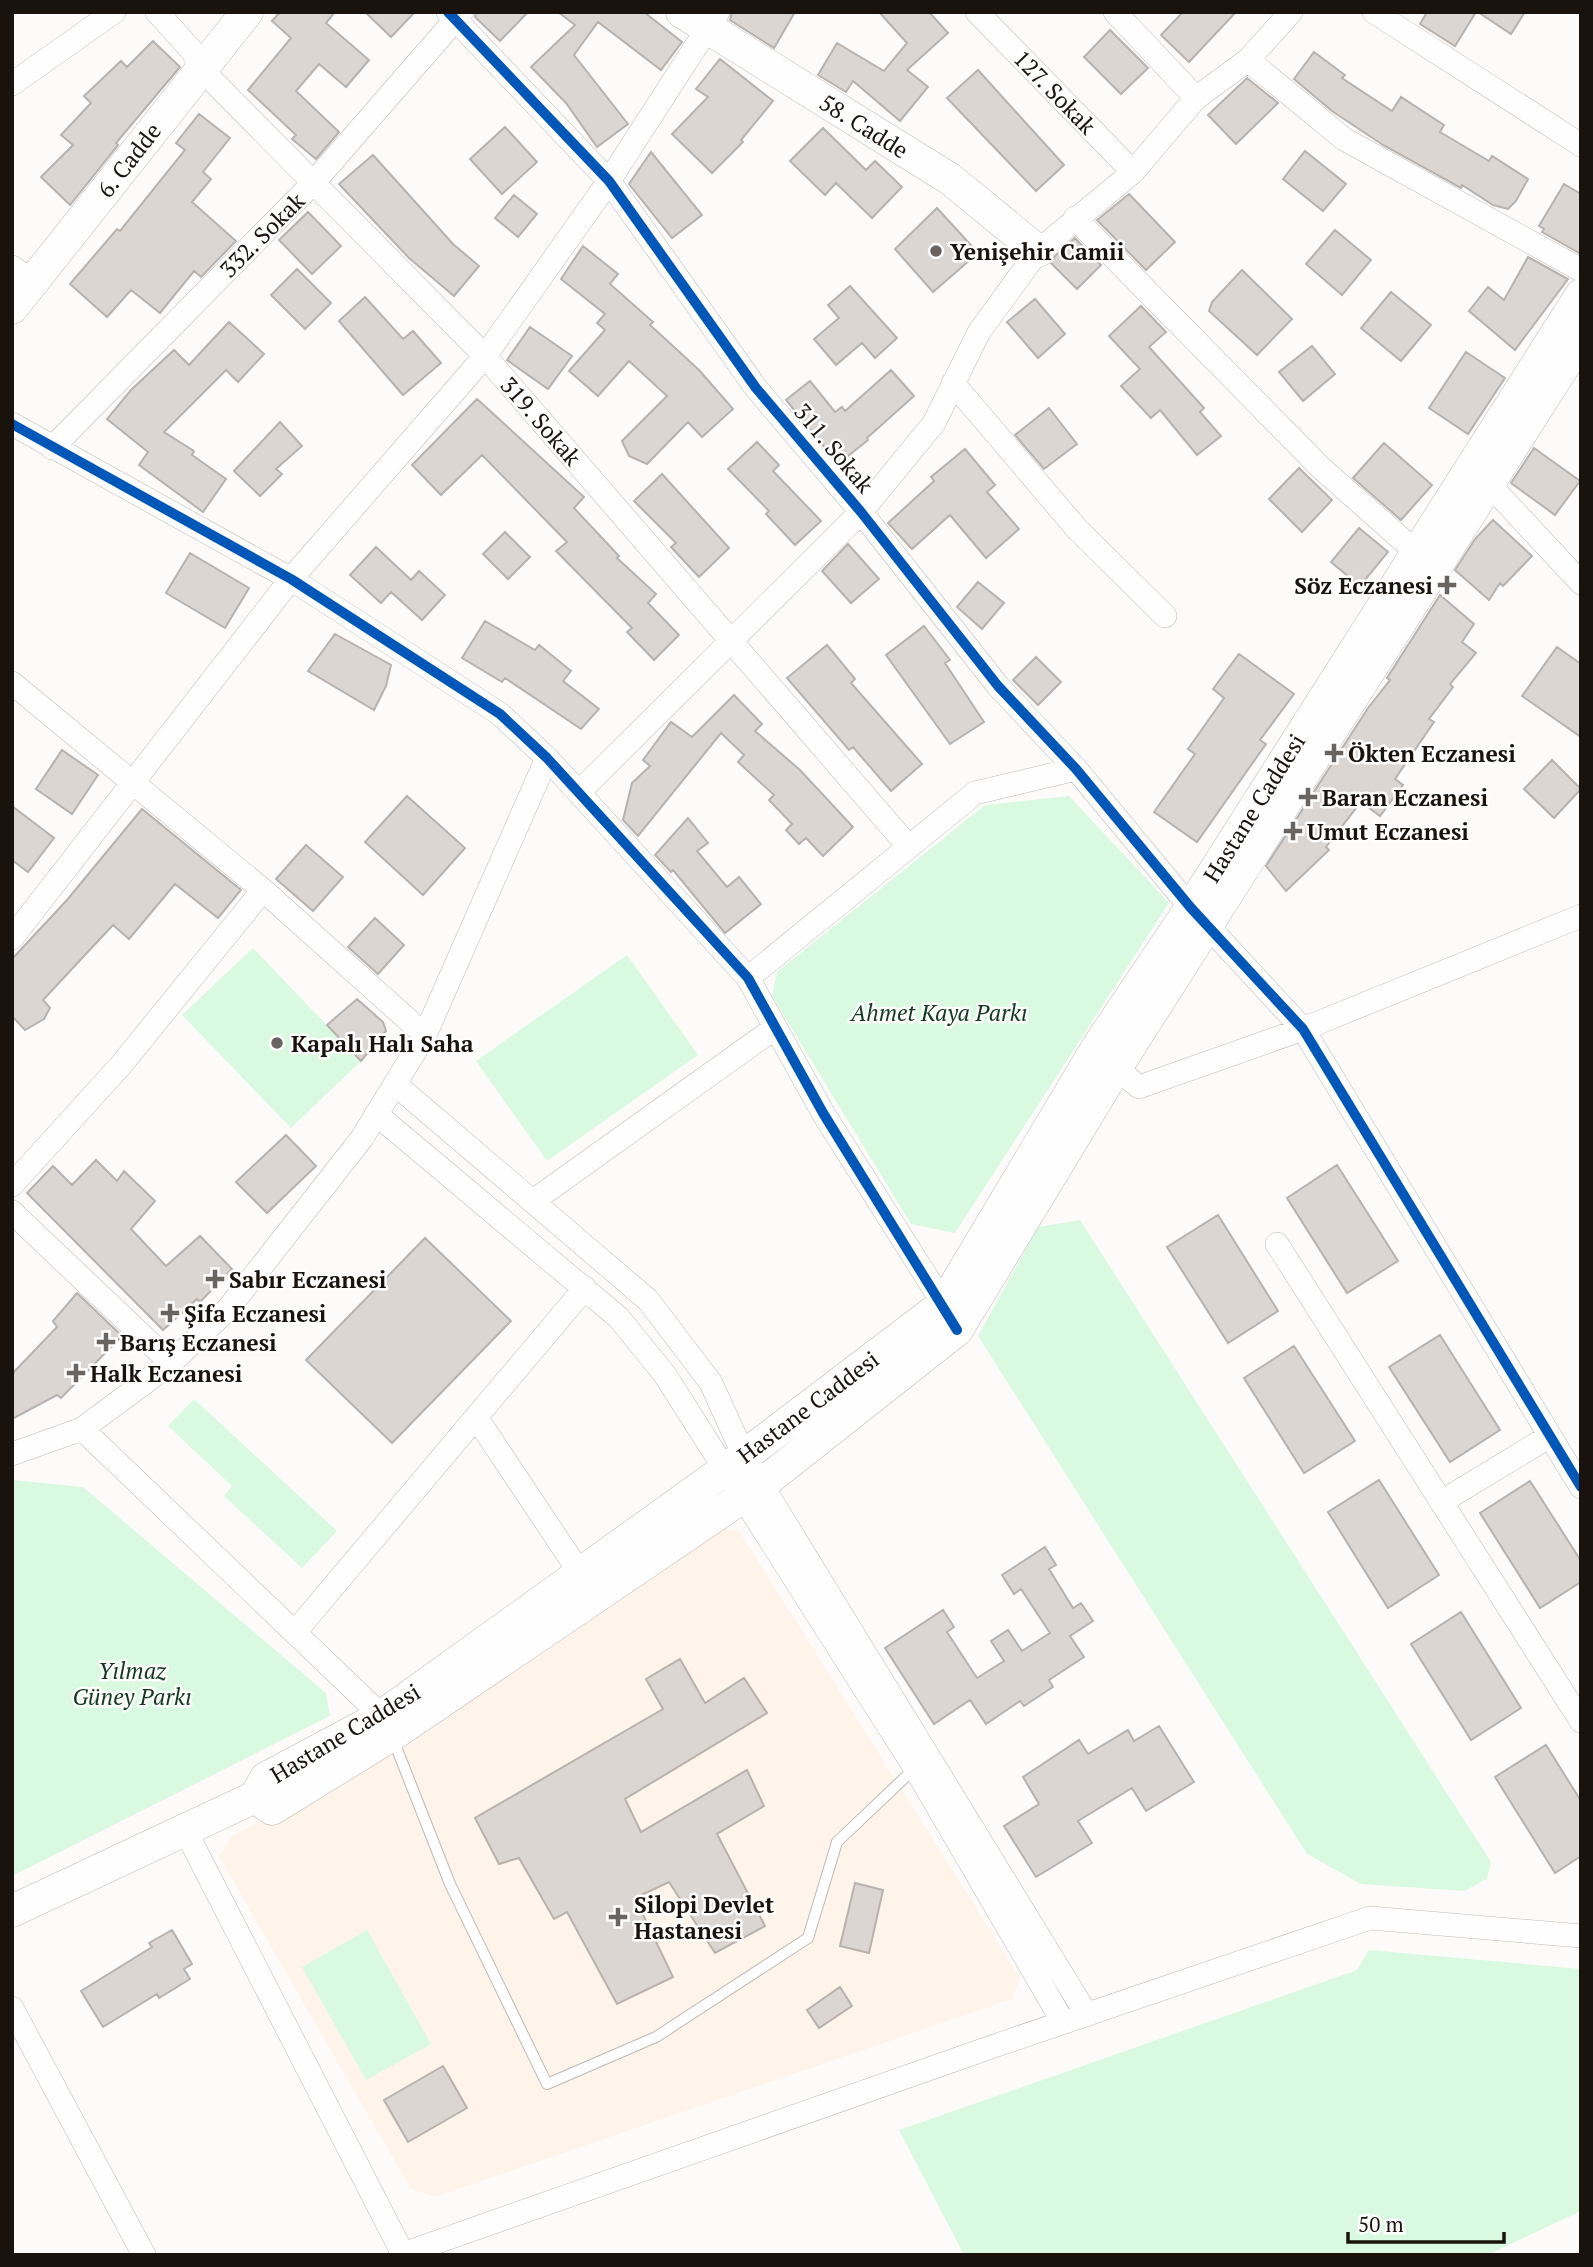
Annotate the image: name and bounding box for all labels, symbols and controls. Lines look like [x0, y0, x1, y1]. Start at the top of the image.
street label: 127. Sokak [1007, 43, 1103, 141]
street label: 58. Cadde [814, 87, 914, 165]
street label: 6. Cadde [90, 116, 168, 204]
street label: 332. Sokak [213, 186, 311, 284]
place label: Yenişehir Camii [950, 236, 1125, 267]
marker: Yenişehir Camii [928, 243, 944, 259]
street label: 319. Sokak [494, 370, 588, 472]
street label: 311. Sokak [787, 397, 881, 500]
place label: Söz Eczanesi [1294, 570, 1433, 601]
marker: Söz Eczanesi [1439, 577, 1455, 593]
street label: Hastane Caddesi [1196, 728, 1312, 888]
place label: Ökten Eczanesi [1348, 738, 1516, 769]
marker: Ökten Eczanesi [1326, 745, 1342, 761]
place label: Baran Eczanesi [1322, 782, 1488, 813]
marker: Baran Eczanesi [1300, 789, 1316, 805]
place label: Umut Eczanesi [1307, 816, 1469, 847]
marker: Umut Eczanesi [1285, 823, 1301, 839]
park label: Ahmet Kaya Parkı [849, 997, 1027, 1028]
place label: Kapalı Halı Saha [291, 1028, 474, 1059]
marker: Kapalı Halı Saha [269, 1035, 285, 1051]
place label: Sabır Eczanesi [229, 1264, 387, 1295]
marker: Sabır Eczanesi [207, 1271, 223, 1287]
place label: Şifa Eczanesi [184, 1298, 327, 1329]
marker: Şifa Eczanesi [162, 1305, 178, 1321]
place label: Barış Eczanesi [120, 1327, 277, 1358]
marker: Barış Eczanesi [98, 1334, 114, 1350]
street label: Hastane Caddesi [731, 1344, 885, 1470]
place label: Halk Eczanesi [90, 1358, 243, 1389]
marker: Halk Eczanesi [68, 1365, 84, 1381]
park label: Yılmaz Güney Parkı [72, 1655, 192, 1712]
street label: Hastane Caddesi [264, 1676, 426, 1790]
place label: Silopi Devlet Hastanesi [634, 1889, 774, 1946]
marker: Silopi Devlet Hastanesi [608, 1907, 628, 1927]
scale bar [1348, 2200, 1504, 2244]
text: 50 m [1358, 2210, 1404, 2238]

